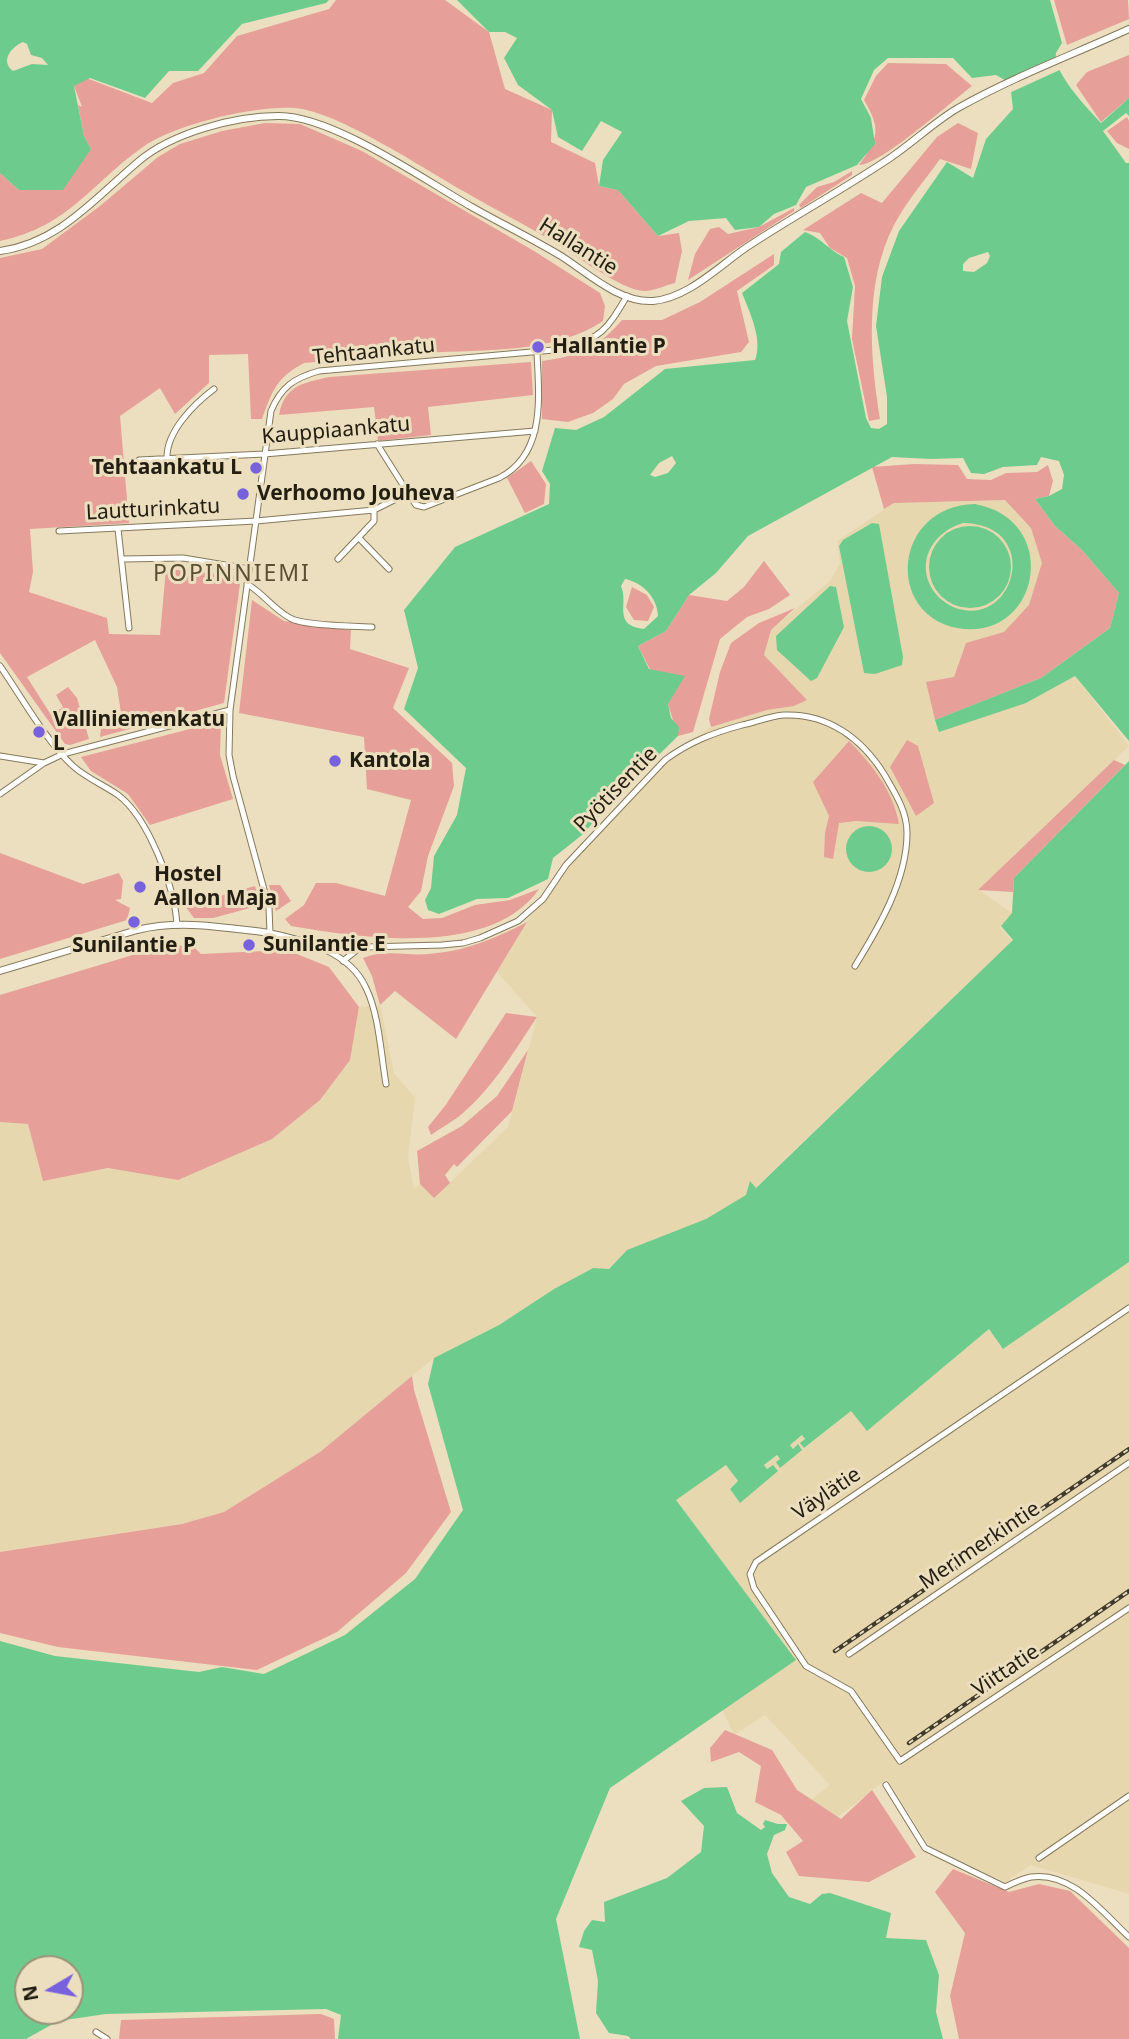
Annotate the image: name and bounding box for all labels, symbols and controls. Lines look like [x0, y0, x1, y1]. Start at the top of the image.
street label: Hallantie [534, 213, 622, 281]
street label: Tehtaankatu [312, 333, 436, 371]
place label: Hallantie P [552, 334, 666, 360]
marker: Hallantie P [530, 339, 546, 355]
street label: Kauppiaankatu [261, 412, 411, 450]
place label: Tehtaankatu L [92, 455, 242, 481]
marker: Tehtaankatu L [248, 460, 264, 476]
place label: Verhoomo Jouheva [257, 481, 455, 507]
marker: Verhoomo Jouheva [235, 486, 251, 502]
street label: Lautturinkatu [85, 494, 221, 526]
district label: POPINNIEMI [154, 560, 310, 588]
place label: Valliniemenkatu L [53, 707, 225, 757]
marker: Valliniemenkatu L [31, 724, 47, 740]
street label: Pyötisentie [569, 742, 663, 838]
place label: Kantola [349, 748, 430, 774]
marker: Kantola [327, 753, 343, 769]
place label: Hostel Aallon Maja [154, 862, 277, 912]
marker: Hostel Aallon Maja [132, 879, 148, 895]
marker: Sunilantie P [126, 914, 142, 930]
place label: Sunilantie E [263, 932, 386, 958]
place label: Sunilantie P [72, 933, 196, 959]
marker: Sunilantie E [241, 937, 257, 953]
street label: Väylätie [788, 1462, 866, 1526]
street label: Merimerkintie [915, 1497, 1045, 1595]
street label: Viittatie [968, 1640, 1044, 1702]
north arrow [14, 1955, 84, 2025]
text: N [16, 1983, 44, 2003]

